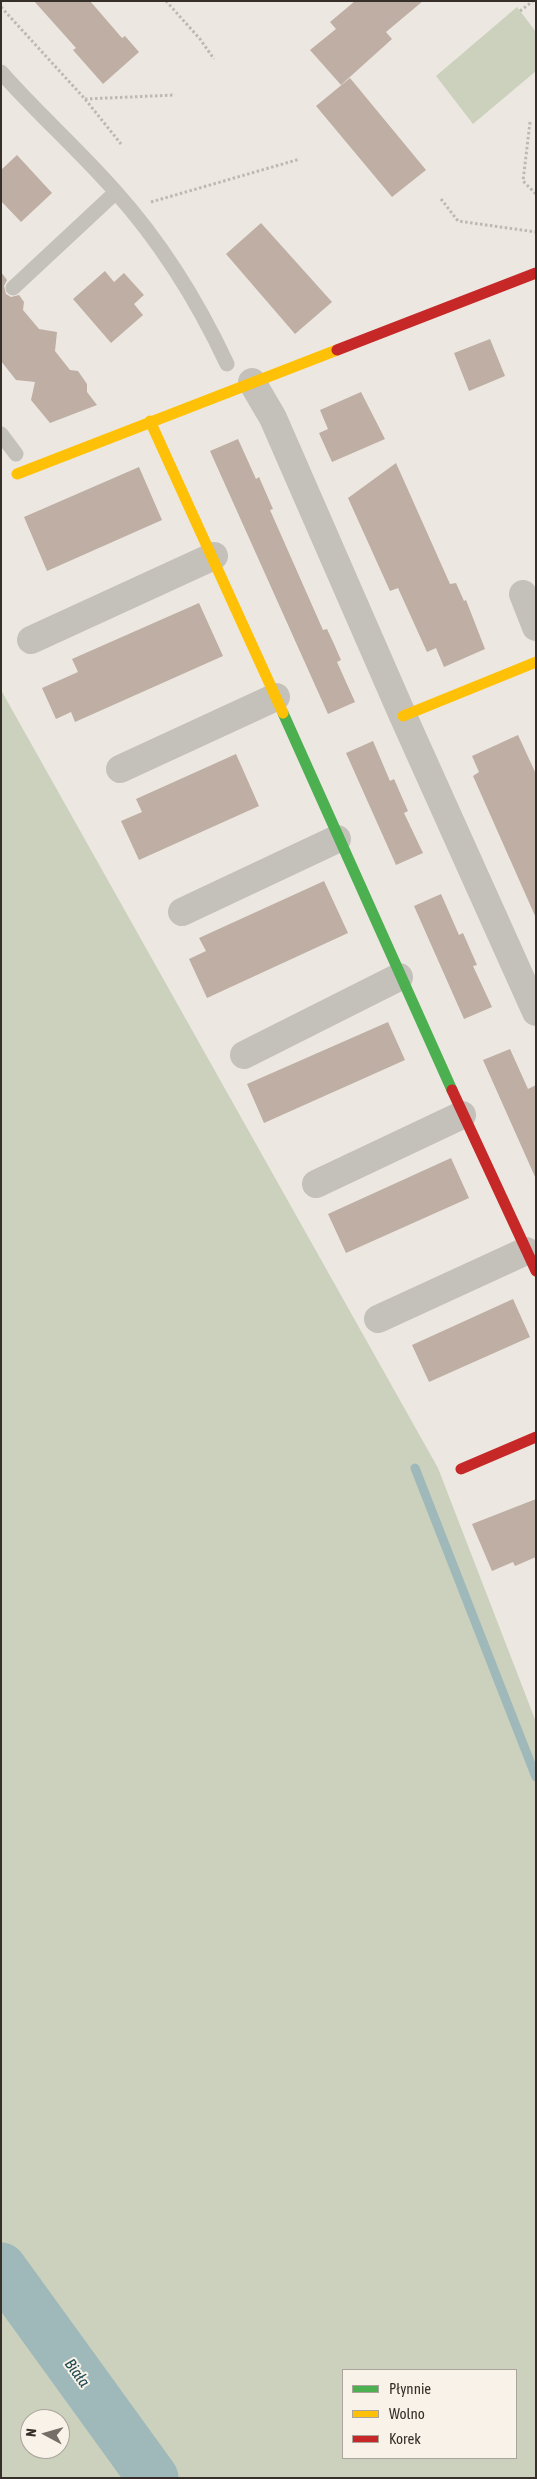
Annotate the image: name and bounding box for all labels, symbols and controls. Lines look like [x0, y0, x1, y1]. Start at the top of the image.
water label: Biała [60, 2355, 94, 2391]
legend [342, 2369, 517, 2459]
text: Płynnie [389, 2380, 431, 2397]
text: Wolno [389, 2405, 425, 2422]
north arrow [20, 2409, 70, 2459]
text: N [23, 2428, 39, 2437]
text: Korek [389, 2430, 421, 2447]

